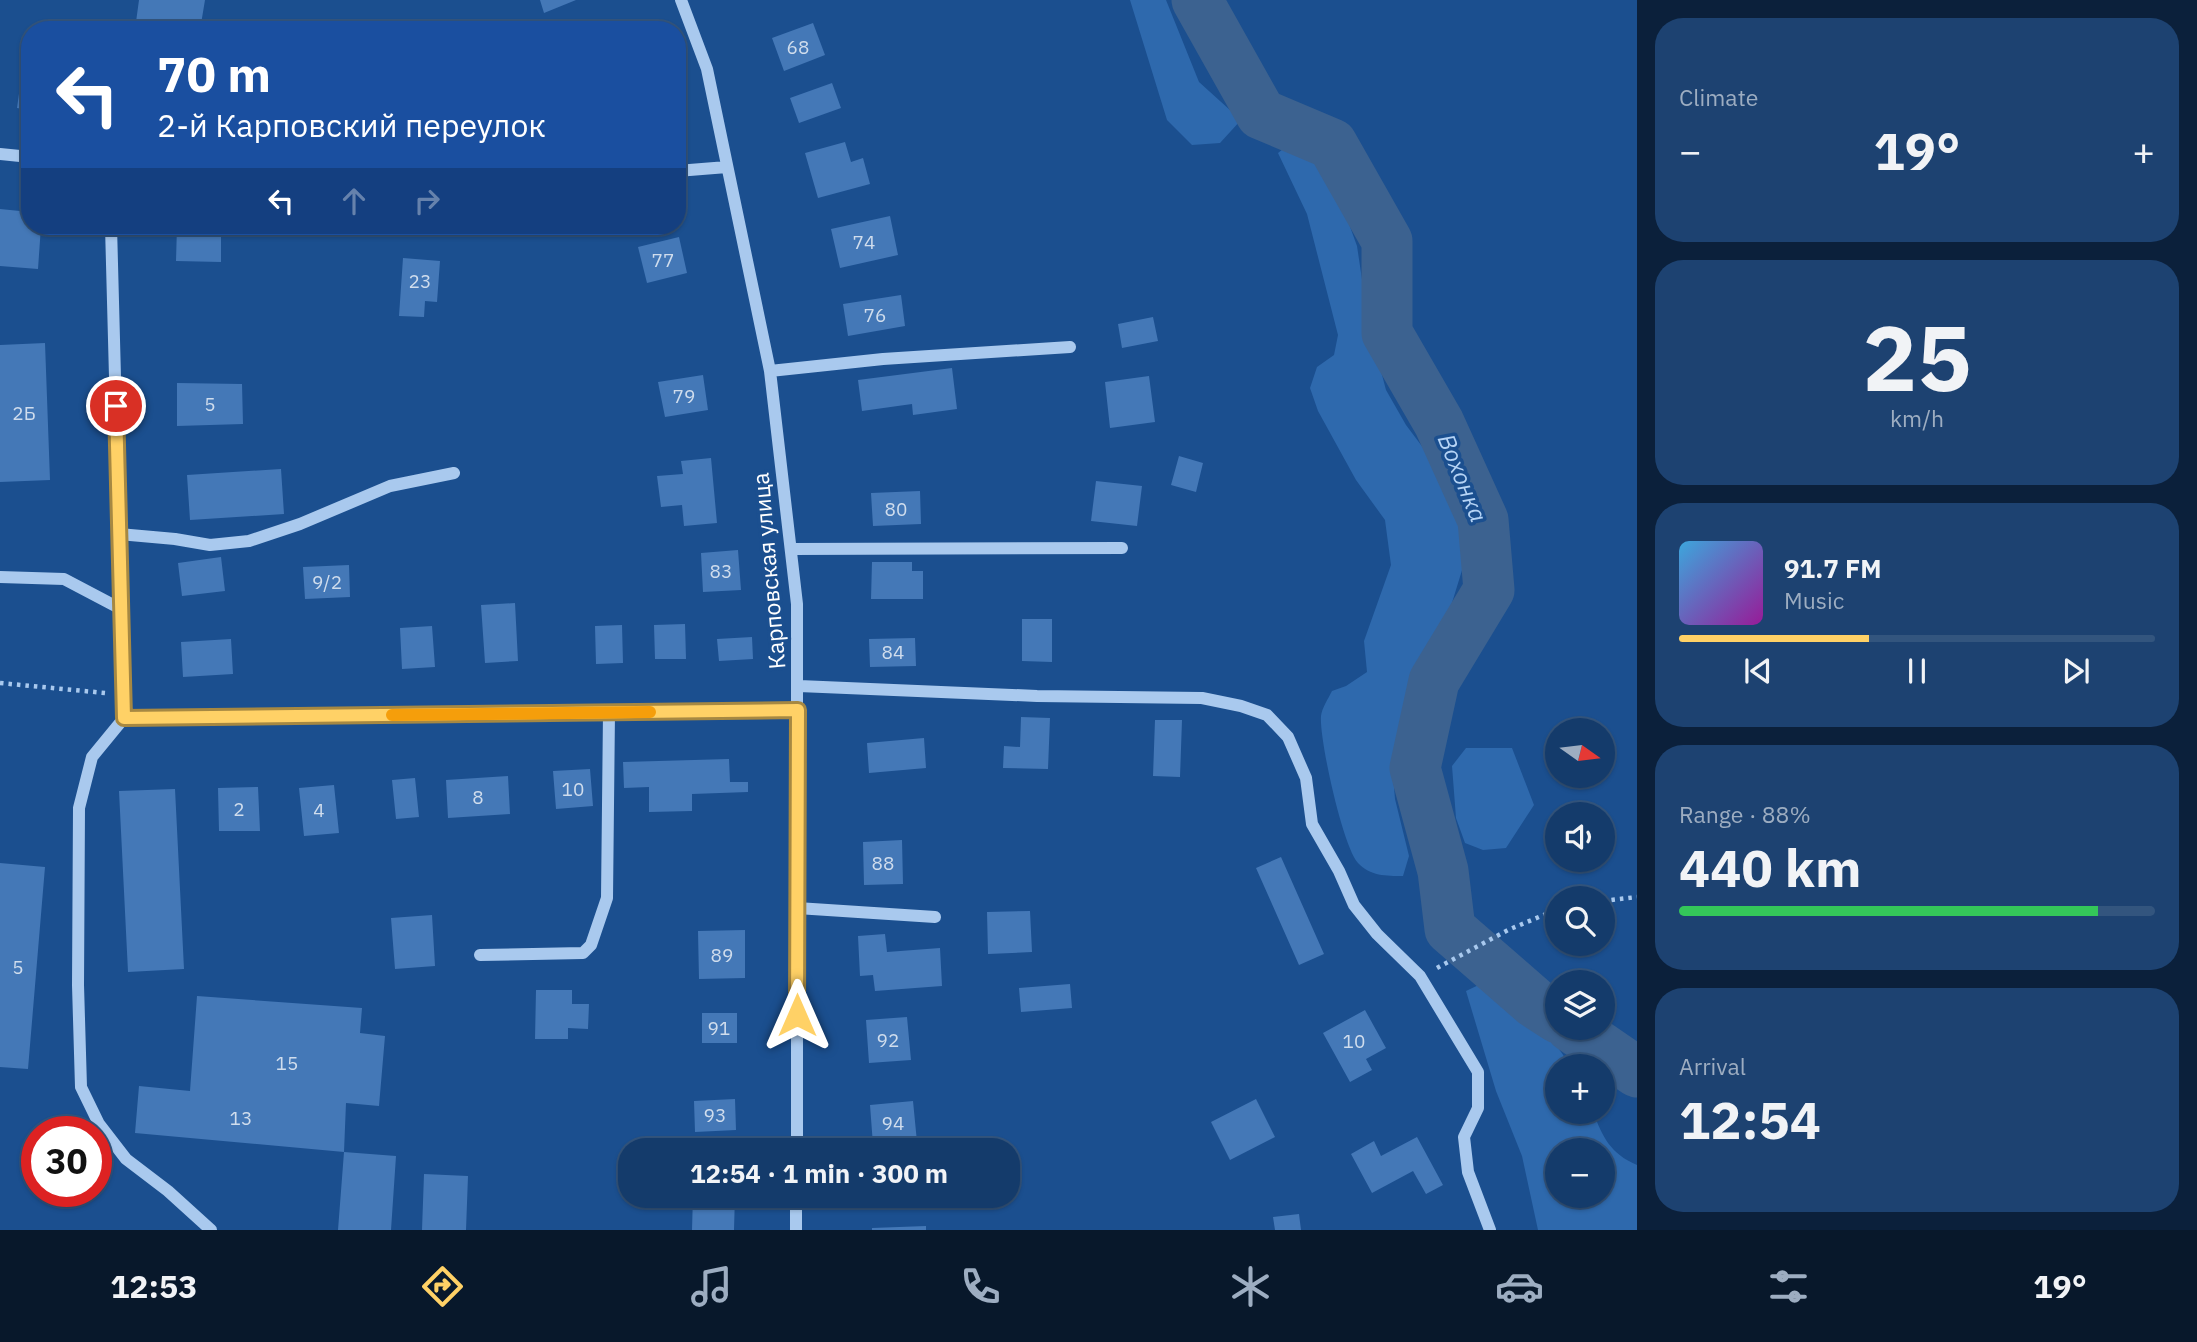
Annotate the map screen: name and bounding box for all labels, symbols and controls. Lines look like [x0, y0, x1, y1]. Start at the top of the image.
house number: 68 [787, 35, 809, 59]
text: 70 m [157, 42, 271, 105]
icon: left [42, 49, 133, 140]
text: Climate [1679, 82, 1758, 112]
text: 2-й Карповский переулок [157, 104, 546, 146]
text: 19° [1874, 117, 1960, 184]
text: − [1679, 126, 1702, 175]
text: + [2132, 126, 2155, 175]
icon: left [262, 182, 300, 220]
icon: ahead [335, 182, 373, 220]
icon: right [408, 182, 446, 220]
house number: 74 [853, 230, 875, 254]
house number: 77 [652, 248, 674, 272]
house number: 23 [409, 269, 431, 293]
text: 25 [1862, 298, 1972, 416]
house number: 76 [864, 303, 886, 327]
pin [86, 376, 146, 436]
house number: 79 [673, 384, 695, 408]
icon: arrive [97, 387, 135, 425]
house number: 5 [204, 392, 216, 416]
house number: 2Б [12, 401, 36, 425]
text: km/h [1890, 403, 1944, 433]
water label: Вохонка [1431, 429, 1495, 526]
street label: Карповская улица [744, 471, 792, 671]
house number: 80 [885, 497, 907, 521]
text: 91.7 FM [1784, 551, 1882, 585]
house number: 83 [710, 559, 732, 583]
house number: 9/2 [312, 570, 342, 594]
text: Music [1784, 585, 1844, 615]
house number: 84 [882, 640, 904, 664]
icon: previous [1739, 652, 1777, 690]
icon: pause [1898, 652, 1936, 690]
icon: next [2057, 652, 2095, 690]
north arrow [1545, 718, 1615, 788]
map controls [1545, 718, 1615, 1208]
house number: 10 [562, 777, 584, 801]
house number: 8 [472, 785, 484, 809]
house number: 2 [233, 797, 245, 821]
house number: 4 [313, 798, 325, 822]
text: Range · 88% [1679, 799, 1811, 829]
button: sound [1545, 802, 1615, 872]
text: 440 km [1679, 834, 1861, 901]
house number: 88 [872, 851, 894, 875]
button: search [1545, 886, 1615, 956]
house number: 89 [711, 943, 733, 967]
house number: 5 [12, 955, 24, 979]
button: layers [1545, 970, 1615, 1040]
position arrow [760, 978, 834, 1052]
house number: 91 [708, 1016, 730, 1040]
house number: 92 [877, 1028, 899, 1052]
house number: 10 [1343, 1029, 1365, 1053]
house number: 15 [276, 1051, 298, 1075]
text: Arrival [1679, 1051, 1746, 1081]
button: + [1545, 1054, 1615, 1124]
text: 12:54 [1679, 1086, 1821, 1153]
house number: 93 [704, 1103, 726, 1127]
house number: 13 [230, 1106, 252, 1130]
house number: 94 [882, 1111, 904, 1135]
speed limit sign: 30 [21, 1116, 112, 1207]
button: − [1545, 1138, 1615, 1208]
text: 12:54 · 1 min · 300 m [690, 1156, 948, 1190]
icon: directions [418, 1262, 467, 1311]
icon: music [687, 1262, 736, 1311]
icon: phone [956, 1262, 1005, 1311]
icon: climate [1226, 1262, 1275, 1311]
icon: car [1495, 1262, 1544, 1311]
icon: filters [1764, 1262, 1813, 1311]
text: 12:53 [110, 1265, 198, 1307]
text: 19° [2033, 1265, 2087, 1307]

